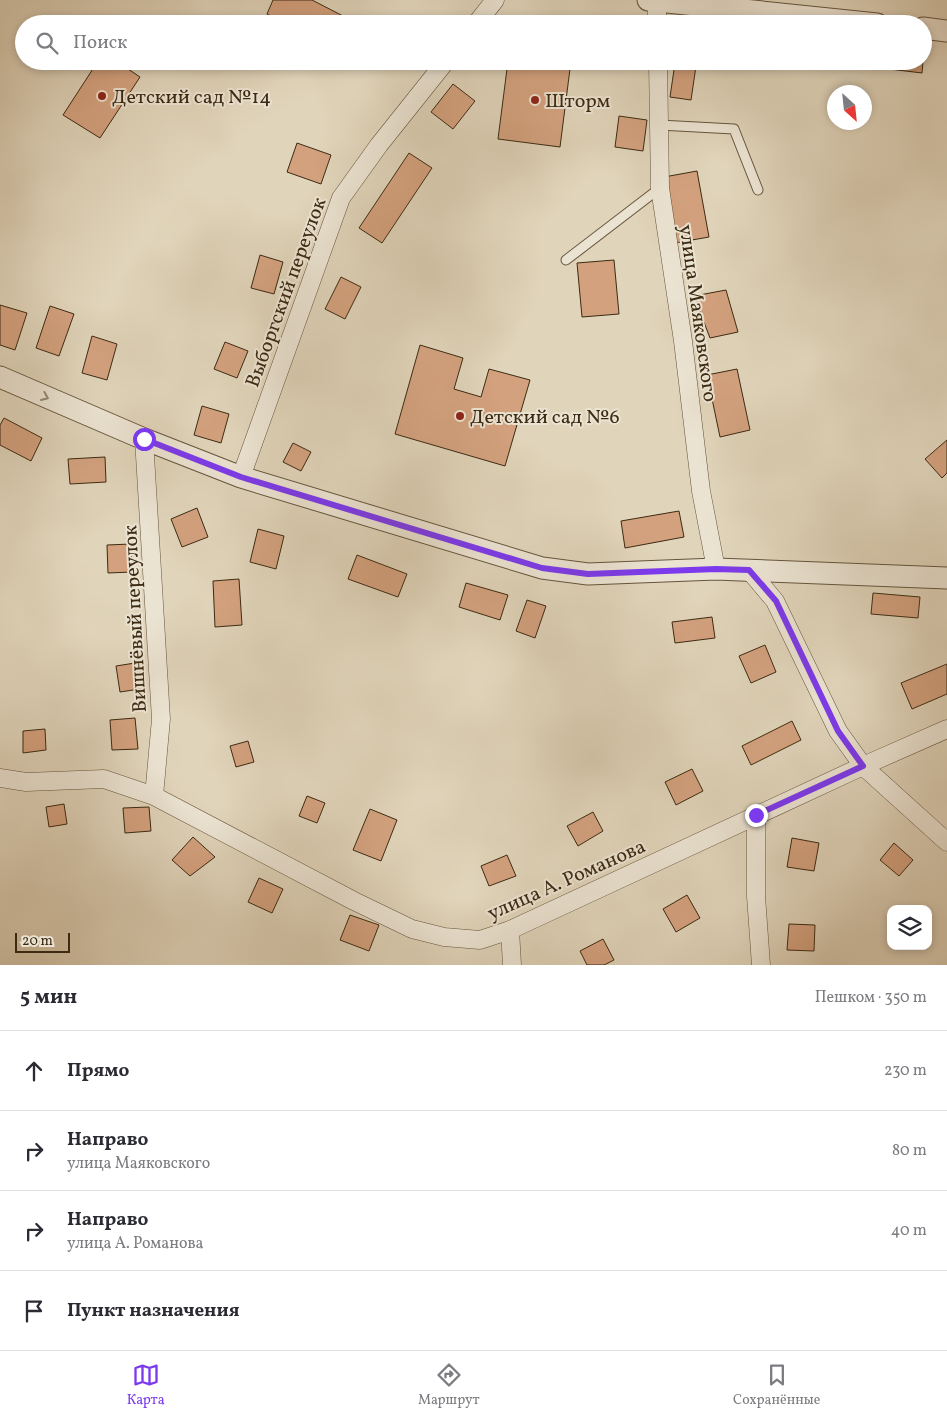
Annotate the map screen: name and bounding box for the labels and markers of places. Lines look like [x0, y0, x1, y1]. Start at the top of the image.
place label: Детский сад №14 [112, 84, 271, 112]
place label: Шторм [545, 88, 611, 116]
marker: Детский сад №14 [96, 90, 108, 102]
marker: Шторм [529, 94, 541, 106]
place label: Детский сад №6 [470, 404, 620, 432]
marker: Детский сад №6 [454, 410, 466, 422]

